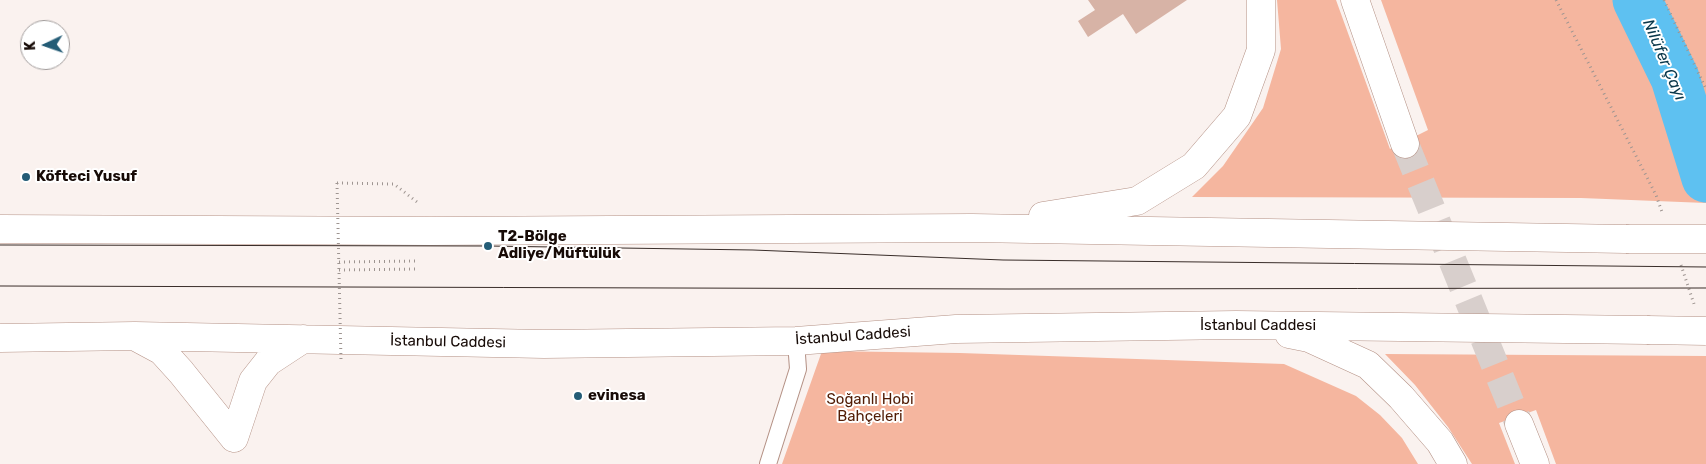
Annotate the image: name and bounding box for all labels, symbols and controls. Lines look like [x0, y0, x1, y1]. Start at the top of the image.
water label: Nilüfer Çayı [1638, 16, 1690, 104]
north arrow [20, 20, 70, 70]
text: K [22, 41, 39, 51]
place label: Köfteci Yusuf [36, 168, 137, 186]
marker: Köfteci Yusuf [20, 171, 32, 183]
place label: T2-Bölge Adliye/Müftülük [498, 228, 621, 263]
marker: T2-Bölge Adliye/Müftülük [482, 240, 494, 252]
street label: İstanbul Caddesi [1200, 317, 1316, 335]
street label: İstanbul Caddesi [794, 323, 912, 349]
street label: İstanbul Caddesi [390, 332, 506, 352]
place label: evinesa [588, 387, 646, 405]
marker: evinesa [572, 390, 584, 402]
park label: Soğanlı Hobi Bahçeleri [826, 391, 914, 426]

